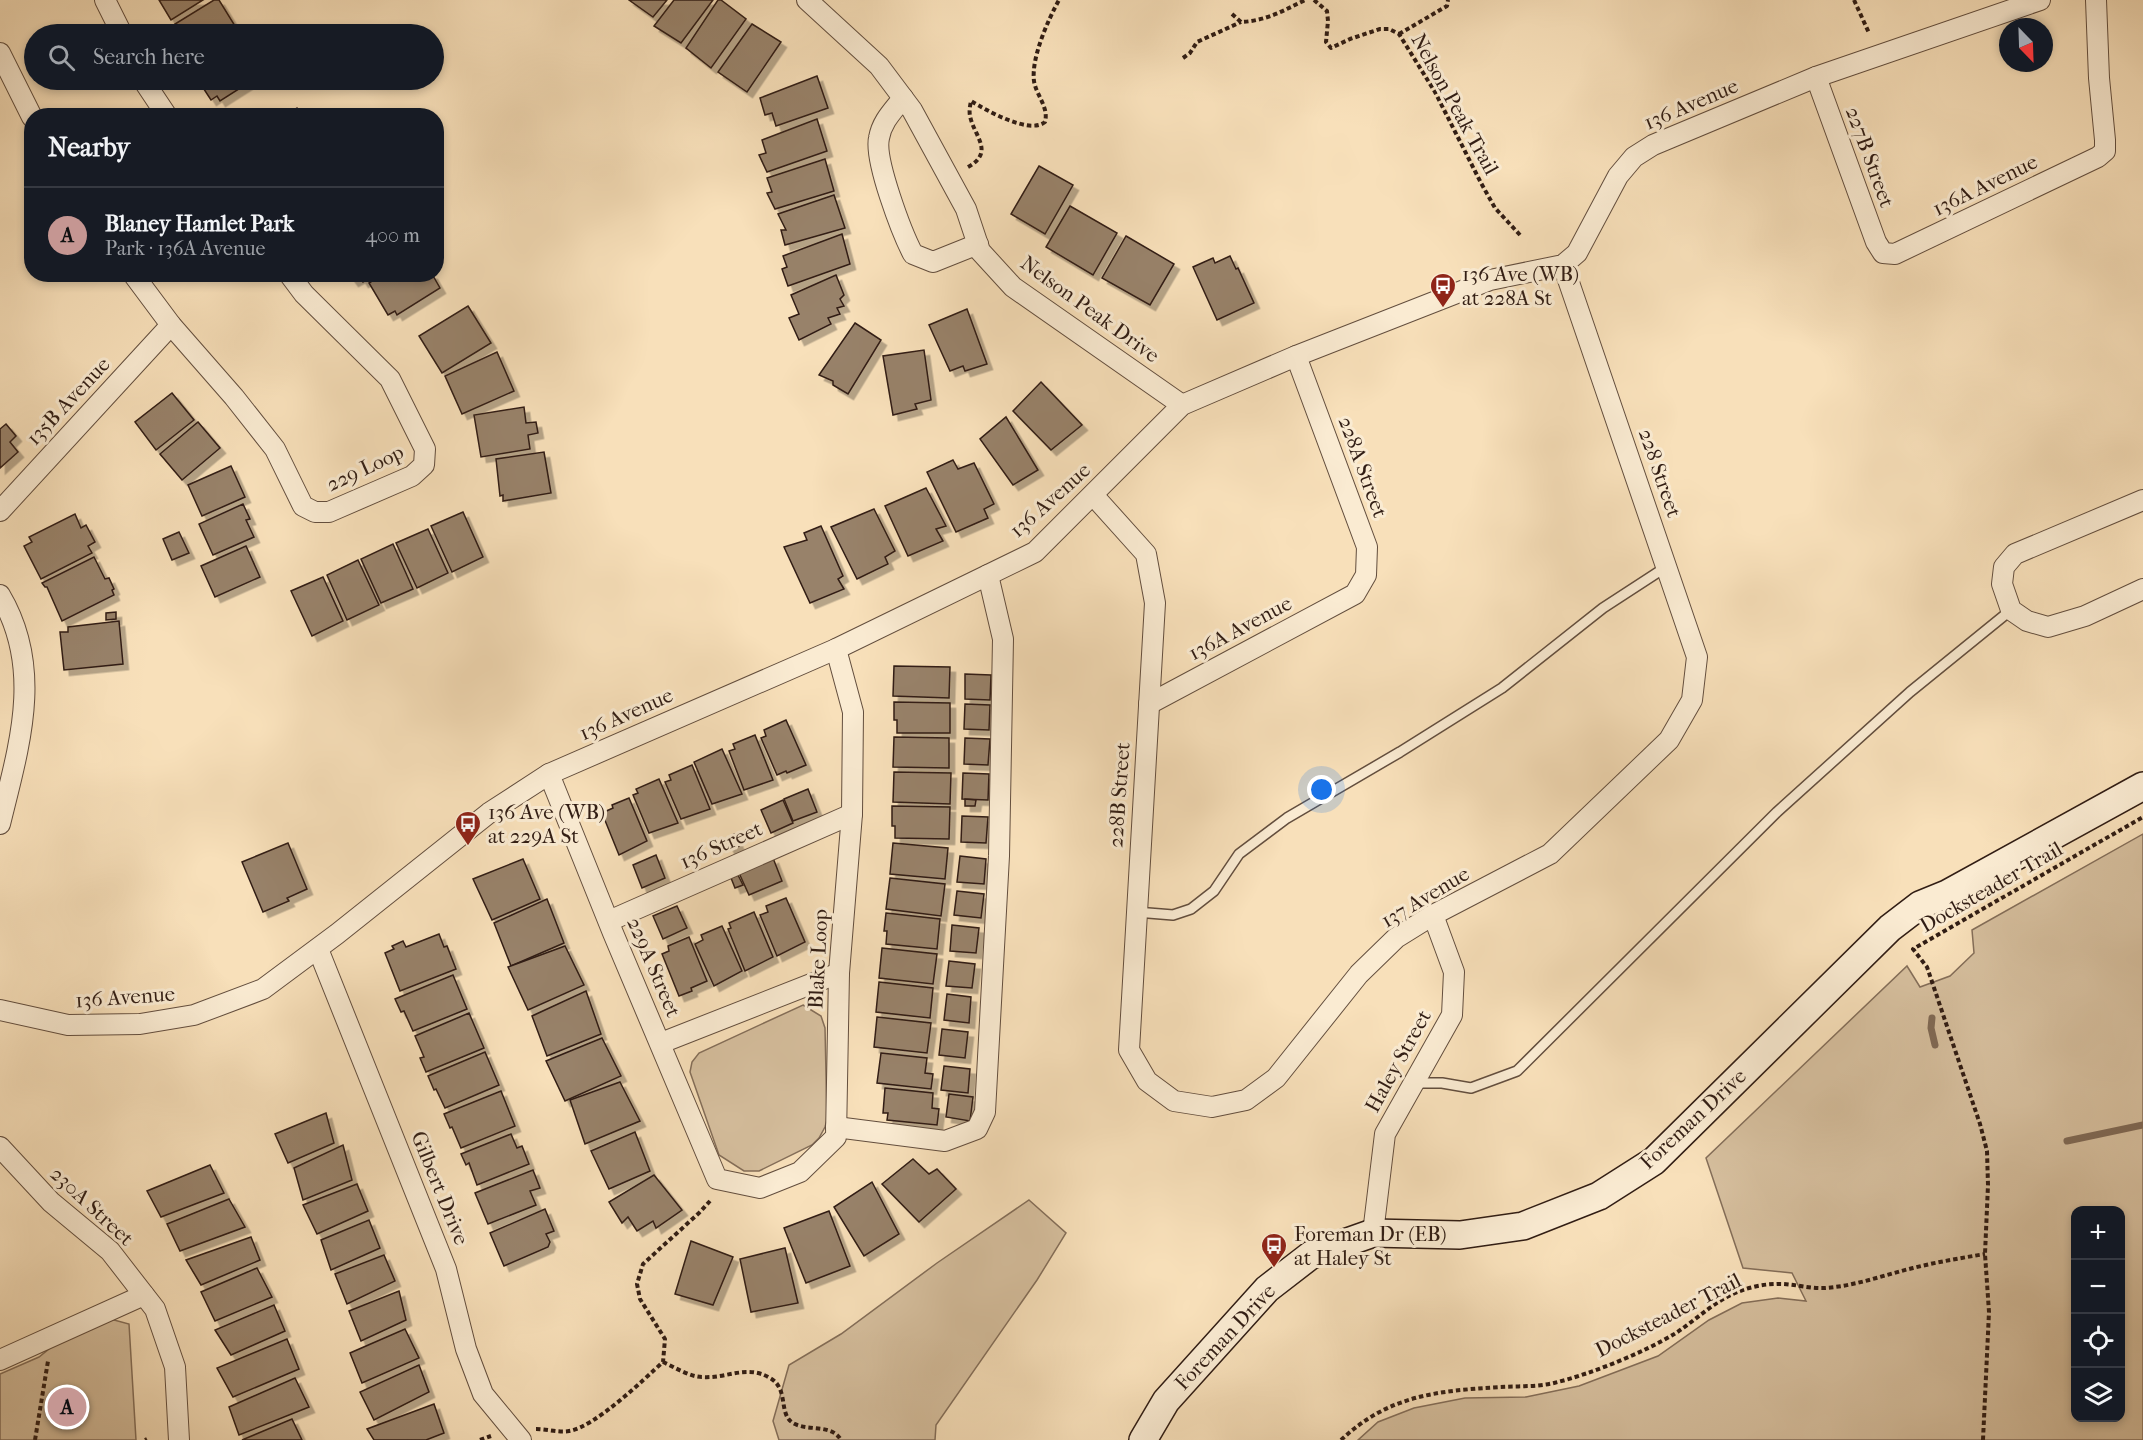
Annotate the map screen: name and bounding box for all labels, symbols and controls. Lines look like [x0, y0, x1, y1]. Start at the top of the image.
north arrow [1999, 18, 2053, 72]
search box [24, 24, 444, 90]
street label: Nelson Peak Trail [1406, 29, 1504, 179]
icon: search [45, 41, 78, 74]
text: Search here [93, 44, 205, 70]
street label: 136 Avenue [1640, 73, 1742, 135]
street label: 227B Street [1841, 103, 1899, 211]
text: Nearby [48, 132, 130, 163]
street label: 136A Avenue [1929, 149, 2041, 221]
text: Blaney Hamlet Park [105, 211, 294, 237]
text: A [61, 224, 74, 247]
text: 400 m [365, 224, 420, 247]
text: Park · 136A Avenue [105, 237, 265, 260]
street label: Nelson Peak Drive [1016, 251, 1164, 367]
place label: 136 Ave (WB) at 228A St [1462, 262, 1579, 310]
bus stop icon: 136 Ave (WB) at 228A St [1428, 271, 1458, 309]
street label: 135B Avenue [21, 352, 115, 450]
street label: 228A Street [1334, 413, 1393, 521]
street label: 228 Street [1634, 426, 1686, 521]
street label: 229 Loop [323, 440, 407, 496]
street label: 136 Avenue [1005, 458, 1095, 542]
street label: 136A Avenue [1184, 591, 1296, 665]
street label: 136 Avenue [576, 683, 676, 745]
street label: 228B Street [1103, 741, 1135, 849]
your location [1307, 775, 1336, 804]
place label: 136 Ave (WB) at 229A St [488, 800, 605, 848]
bus stop icon: 136 Ave (WB) at 229A St [453, 809, 483, 847]
street label: 136 Street [676, 816, 766, 874]
street label: Docksteader Trail [1915, 836, 2067, 938]
street label: 137 Avenue [1377, 861, 1473, 933]
street label: Blake Loop [803, 908, 833, 1010]
street label: 229A Street [622, 913, 686, 1021]
street label: 136 Avenue [74, 982, 176, 1012]
street label: Haley Street [1360, 1005, 1436, 1116]
street label: Foreman Drive [1635, 1064, 1751, 1174]
street label: Gilbert Drive [406, 1128, 474, 1248]
street label: 230A Street [46, 1162, 139, 1251]
map controls [2071, 1206, 2125, 1422]
button: + [2071, 1206, 2125, 1260]
place label: Foreman Dr (EB) at Haley St [1294, 1222, 1447, 1270]
bus stop icon: Foreman Dr (EB) at Haley St [1259, 1231, 1289, 1269]
button: − [2071, 1260, 2125, 1314]
street label: Docksteader Trail [1591, 1268, 1745, 1362]
street label: Foreman Drive [1170, 1279, 1280, 1395]
button: locate [2071, 1314, 2125, 1368]
button: layers [2071, 1368, 2125, 1422]
pin: A [48, 1384, 86, 1430]

